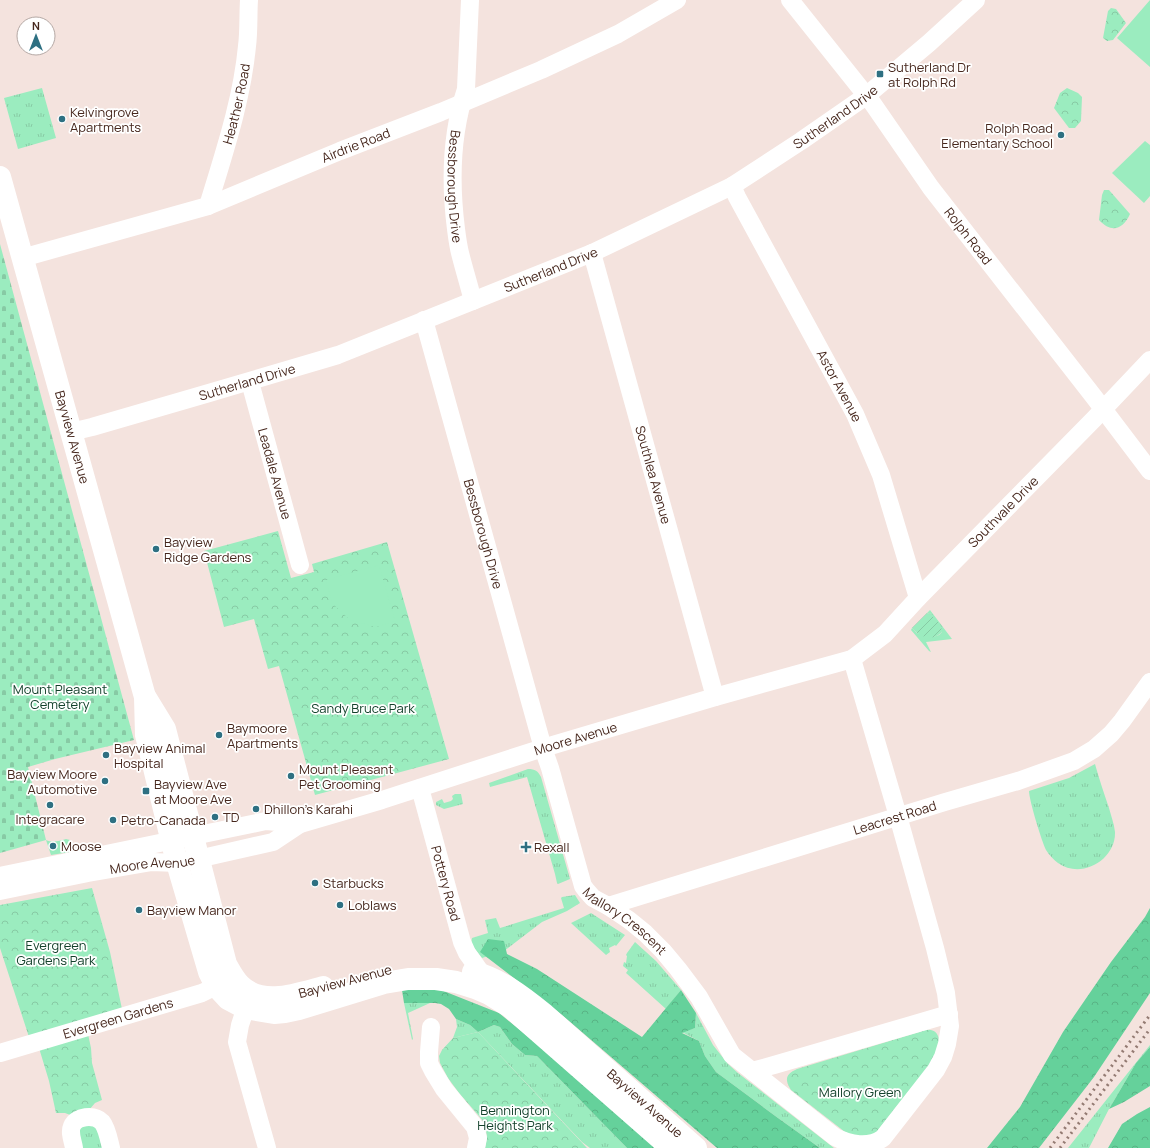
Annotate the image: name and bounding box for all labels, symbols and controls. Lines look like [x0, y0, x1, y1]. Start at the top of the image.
north arrow [16, 16, 56, 56]
text: N [32, 18, 40, 33]
place label: Sutherland Dr at Rolph Rd [888, 58, 971, 91]
street label: Heather Road [218, 62, 254, 146]
marker: Sutherland Dr at Rolph Rd [875, 69, 885, 79]
street label: Sutherland Drive [789, 81, 882, 153]
place label: Kelvingrove Apartments [70, 103, 141, 136]
marker: Kelvingrove Apartments [57, 114, 67, 124]
place label: Rolph Road Elementary School [941, 119, 1053, 152]
street label: Airdrie Road [319, 123, 393, 167]
street label: Bessborough Drive [444, 129, 467, 245]
marker: Rolph Road Elementary School [1056, 130, 1066, 140]
street label: Rolph Road [940, 204, 996, 268]
street label: Sutherland Drive [501, 242, 601, 297]
street label: Astor Avenue [813, 347, 866, 425]
street label: Sutherland Drive [197, 359, 298, 405]
street label: Bayview Avenue [51, 388, 94, 486]
street label: Southlea Avenue [631, 423, 676, 526]
street label: Leadale Avenue [254, 426, 296, 522]
street label: Southvale Drive [964, 472, 1042, 551]
street label: Bessborough Drive [460, 477, 507, 591]
place label: Bayview Ridge Gardens [164, 533, 252, 566]
marker: Bayview Ridge Gardens [151, 544, 161, 554]
park label: Mount Pleasant Cemetery [13, 680, 107, 713]
park label: Sandy Bruce Park [311, 699, 415, 717]
street label: Moore Avenue [532, 717, 619, 759]
place label: Baymoore Apartments [227, 719, 298, 752]
marker: Baymoore Apartments [214, 730, 224, 740]
place label: Bayview Animal Hospital [114, 739, 206, 772]
marker: Bayview Animal Hospital [101, 750, 111, 760]
place label: Mount Pleasant Pet Grooming [299, 760, 393, 793]
place label: Bayview Moore Automotive [7, 765, 97, 798]
marker: Mount Pleasant Pet Grooming [286, 771, 296, 781]
place label: Bayview Ave at Moore Ave [154, 775, 232, 808]
marker: Bayview Moore Automotive [100, 776, 110, 786]
marker: Bayview Ave at Moore Ave [141, 786, 151, 796]
street label: Leacrest Road [851, 796, 939, 839]
marker: Integracare [45, 800, 55, 810]
place label: Dhillon's Karahi [264, 800, 353, 818]
marker: Dhillon's Karahi [251, 804, 261, 814]
place label: TD [223, 808, 240, 826]
place label: Integracare [15, 810, 85, 828]
place label: Petro-Canada [121, 811, 206, 829]
marker: TD [210, 812, 220, 822]
marker: Petro-Canada [108, 815, 118, 825]
place label: Moose [61, 837, 102, 855]
place label: Rexall [534, 838, 569, 856]
marker: Moose [48, 841, 58, 851]
marker: Rexall [521, 842, 531, 852]
street label: Pottery Road [427, 844, 465, 923]
street label: Moore Avenue [108, 850, 197, 878]
place label: Starbucks [323, 874, 384, 892]
marker: Starbucks [310, 878, 320, 888]
street label: Mallory Crescent [579, 883, 671, 959]
place label: Loblaws [348, 896, 397, 914]
marker: Loblaws [335, 900, 345, 910]
place label: Bayview Manor [147, 901, 237, 919]
marker: Bayview Manor [134, 905, 144, 915]
park label: Evergreen Gardens Park [16, 936, 96, 969]
street label: Bayview Avenue [296, 960, 394, 1002]
street label: Evergreen Gardens [61, 993, 175, 1043]
street label: Bayview Avenue [603, 1065, 687, 1142]
park label: Mallory Green [819, 1083, 901, 1101]
park label: Bennington Heights Park [477, 1101, 553, 1134]

